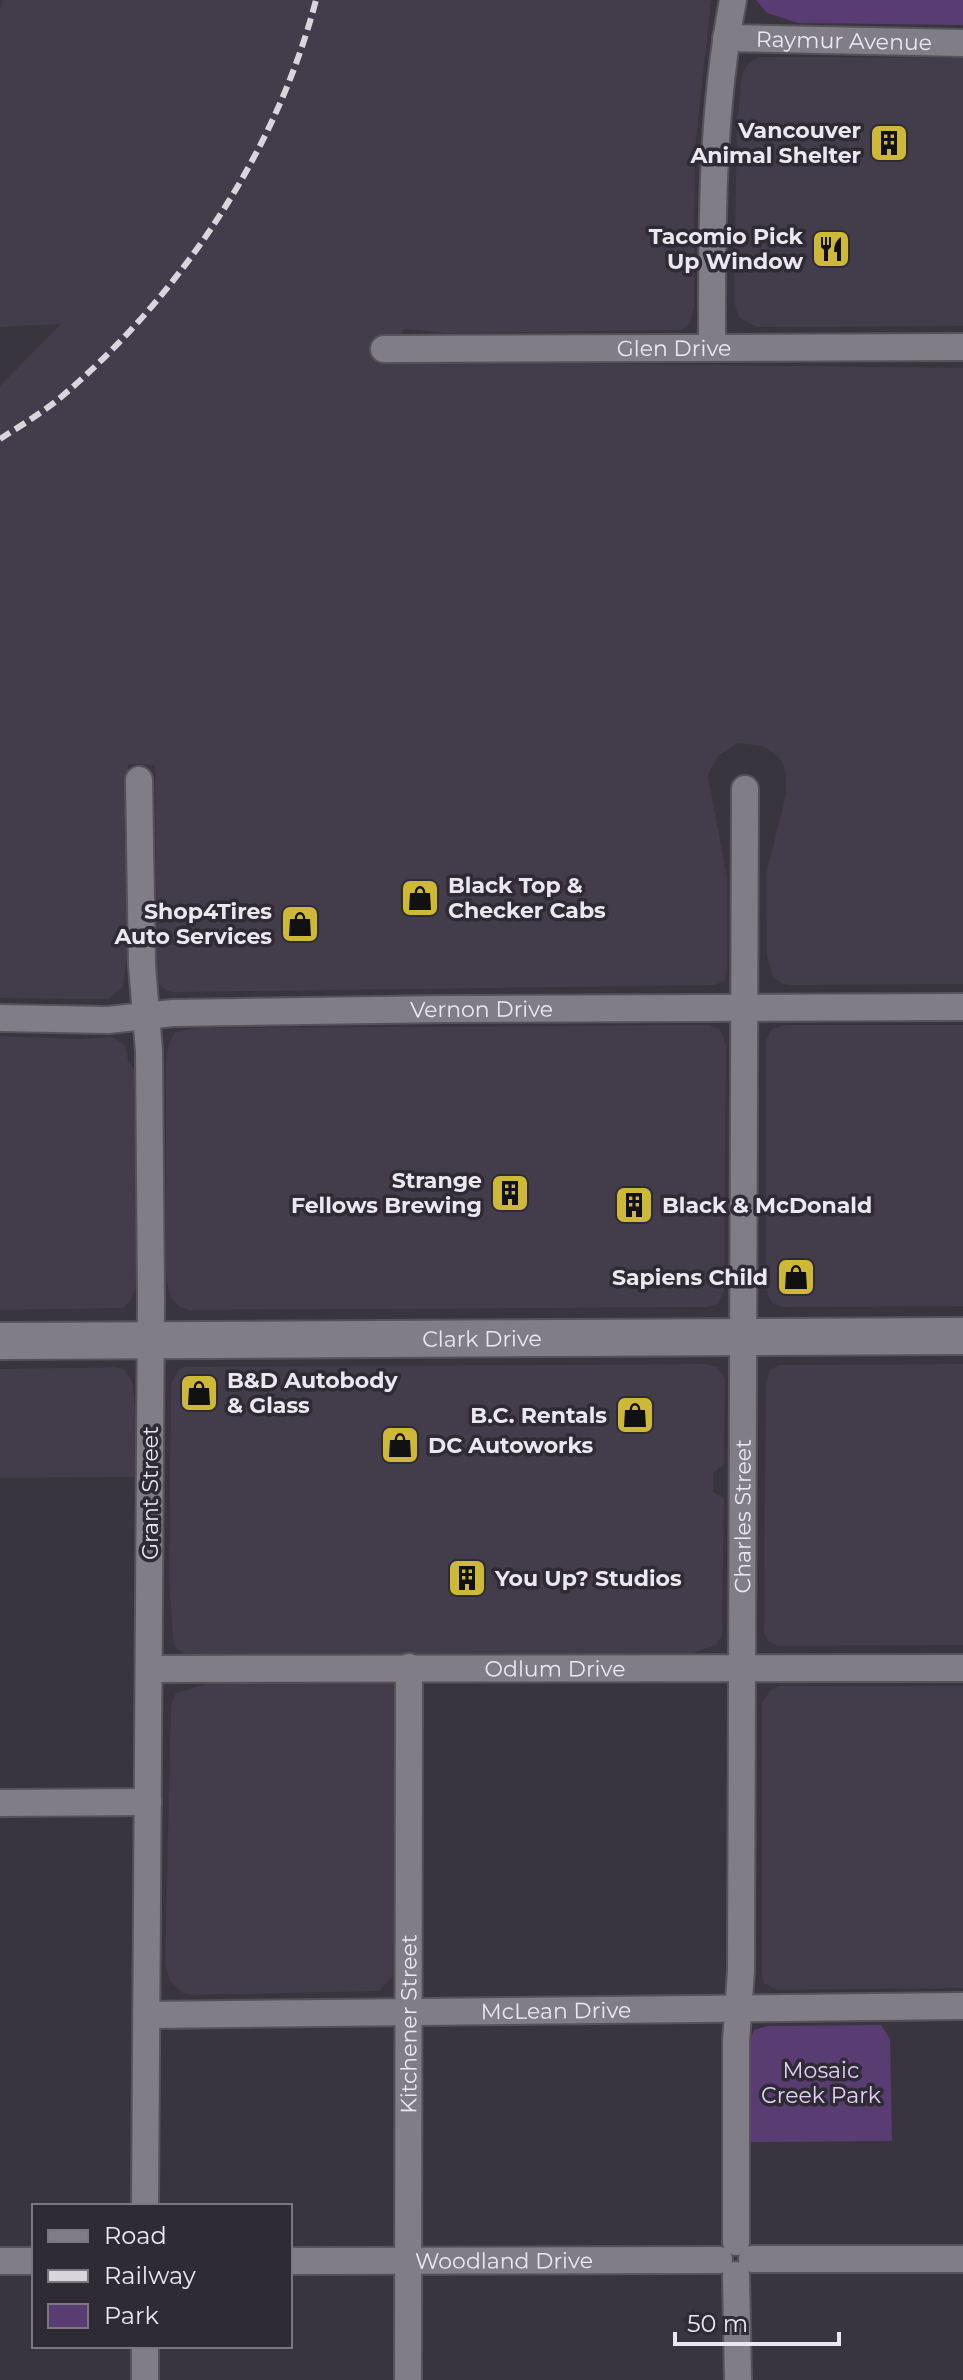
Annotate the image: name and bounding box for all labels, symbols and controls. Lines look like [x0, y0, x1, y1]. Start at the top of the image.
street label: Raymur Avenue [756, 25, 932, 56]
place label: Vancouver Animal Shelter [689, 117, 861, 169]
building icon: Vancouver Animal Shelter [868, 122, 910, 164]
place label: Tacomio Pick Up Window [649, 223, 804, 275]
restaurant icon: Tacomio Pick Up Window [810, 228, 852, 270]
street label: Glen Drive [617, 334, 731, 362]
place label: Black Top & Checker Cabs [448, 872, 606, 924]
shop icon: Black Top & Checker Cabs [399, 877, 441, 919]
place label: Shop4Tires Auto Services [113, 898, 272, 950]
shop icon: Shop4Tires Auto Services [279, 903, 321, 945]
street label: Vernon Drive [410, 995, 553, 1023]
place label: Strange Fellows Brewing [291, 1167, 482, 1219]
building icon: Strange Fellows Brewing [489, 1172, 531, 1214]
building icon: Black & McDonald [613, 1184, 655, 1226]
place label: Black & McDonald [662, 1192, 872, 1219]
shop icon: Sapiens Child [775, 1256, 817, 1298]
place label: Sapiens Child [612, 1264, 768, 1291]
street label: Clark Drive [422, 1325, 542, 1352]
place label: B&D Autobody & Glass [227, 1367, 398, 1419]
shop icon: B&D Autobody & Glass [178, 1372, 220, 1414]
shop icon: B.C. Rentals [614, 1394, 656, 1436]
place label: B.C. Rentals [470, 1402, 607, 1429]
shop icon: DC Autoworks [379, 1424, 421, 1466]
street label: Grant Street [137, 1426, 164, 1560]
place label: DC Autoworks [428, 1432, 593, 1459]
street label: Charles Street [729, 1439, 756, 1593]
building icon: You Up? Studios [446, 1557, 488, 1599]
place label: You Up? Studios [494, 1565, 682, 1592]
street label: Odlum Drive [485, 1655, 625, 1682]
street label: Kitchener Street [395, 1934, 422, 2114]
street label: McLean Drive [481, 1996, 631, 2025]
park label: Mosaic Creek Park [761, 2057, 882, 2109]
legend [32, 2204, 292, 2348]
text: Road [104, 2221, 167, 2250]
street label: Woodland Drive [415, 2247, 593, 2274]
text: Railway [104, 2261, 196, 2290]
scale bar [675, 2296, 839, 2346]
text: Park [104, 2301, 159, 2330]
text: 50 m [687, 2309, 748, 2338]

